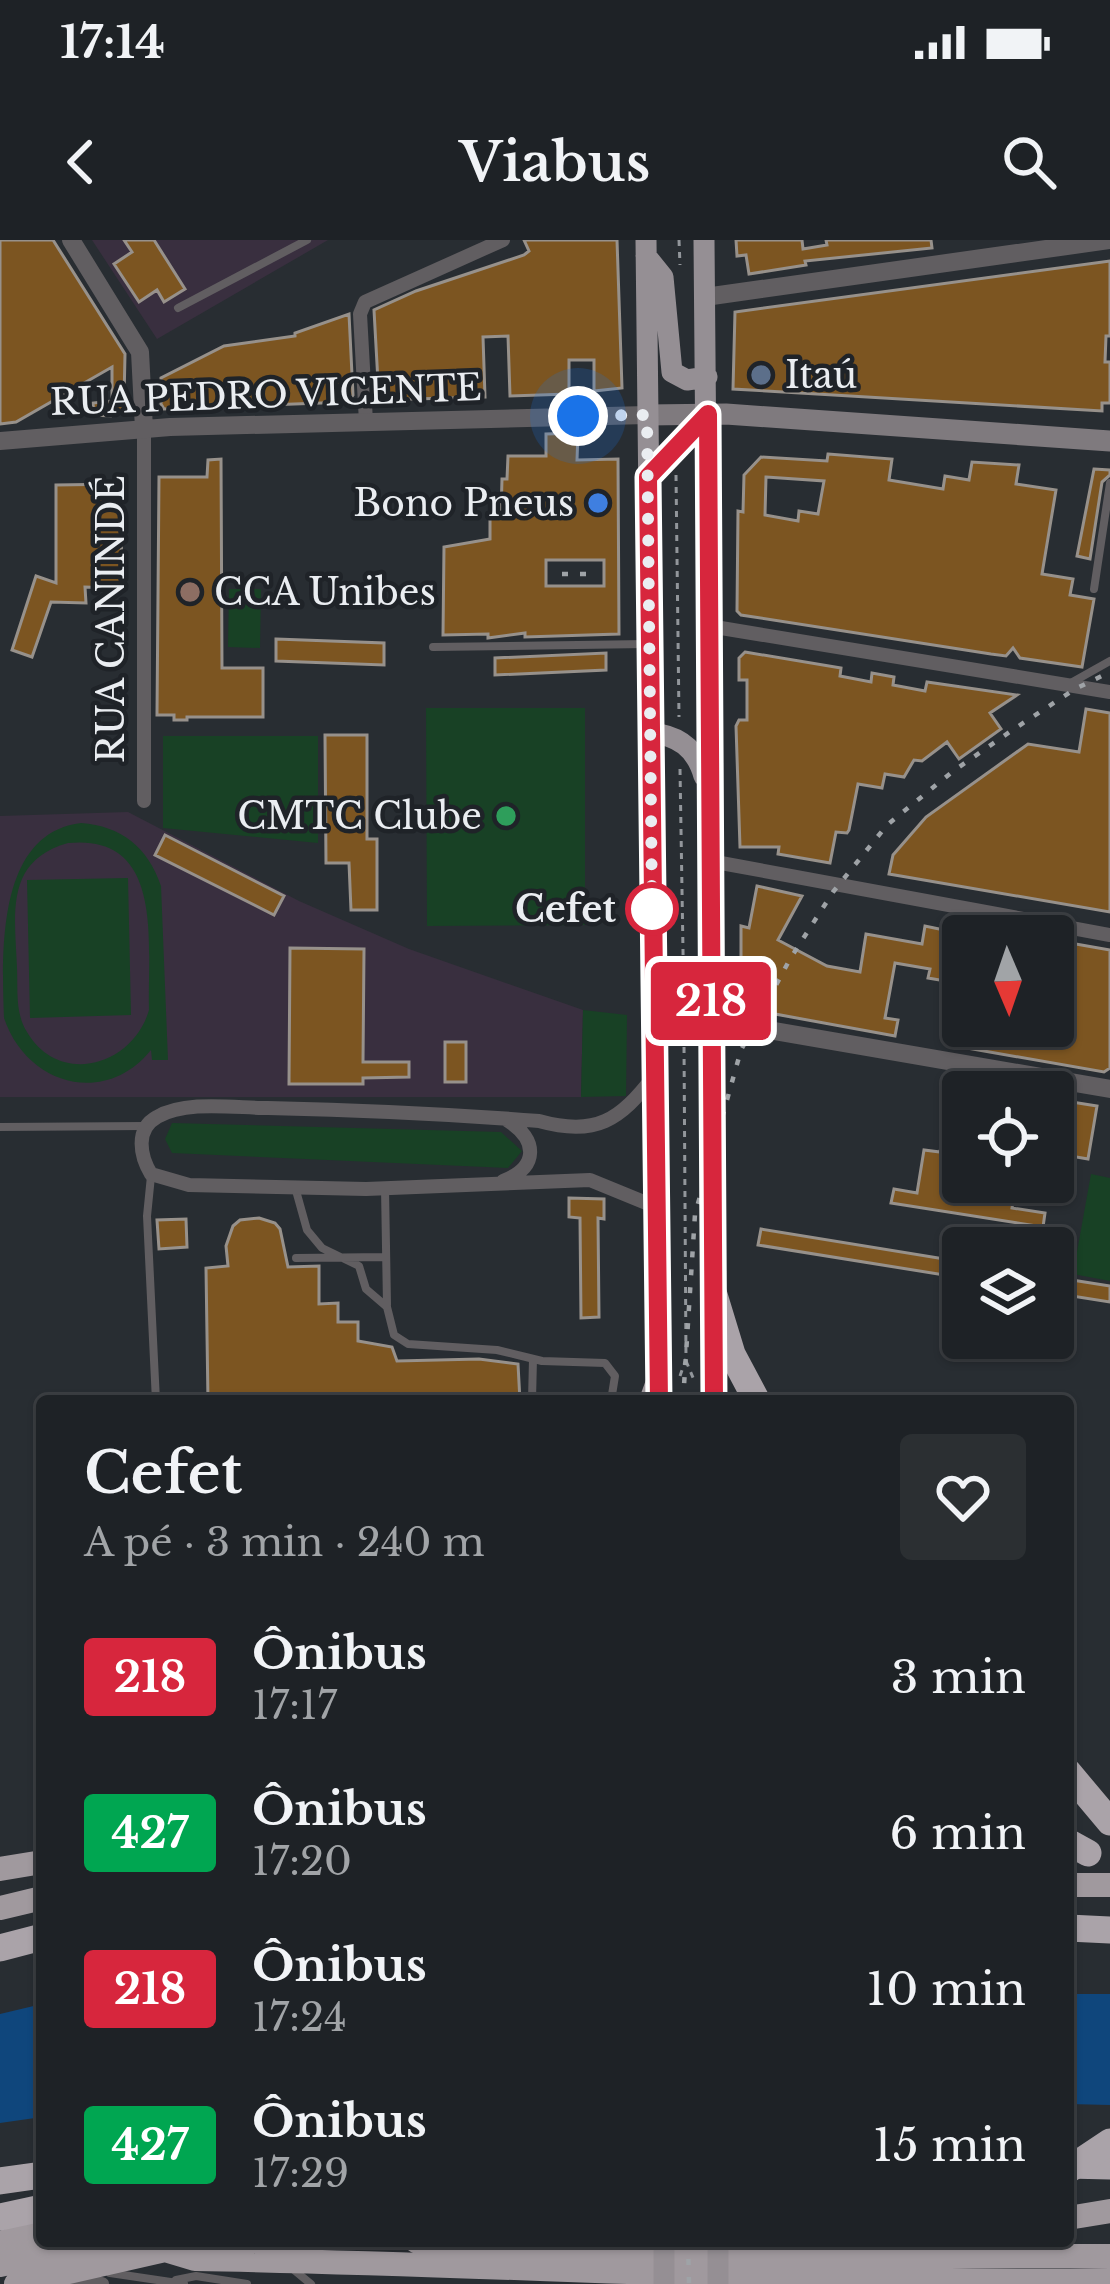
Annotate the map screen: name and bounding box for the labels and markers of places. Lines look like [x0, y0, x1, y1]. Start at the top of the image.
place label: Itaú [785, 353, 857, 398]
marker: Itaú [748, 362, 774, 388]
place label: Bono Pneus [354, 481, 574, 526]
marker: Bono Pneus [585, 490, 611, 516]
place label: CCA Unibes [214, 570, 436, 615]
marker: CCA Unibes [177, 579, 203, 605]
place label: CMTC Clube [237, 794, 482, 839]
marker: CMTC Clube [493, 803, 519, 829]
marker: Cefet [627, 884, 677, 934]
place label: Cefet [515, 887, 616, 932]

